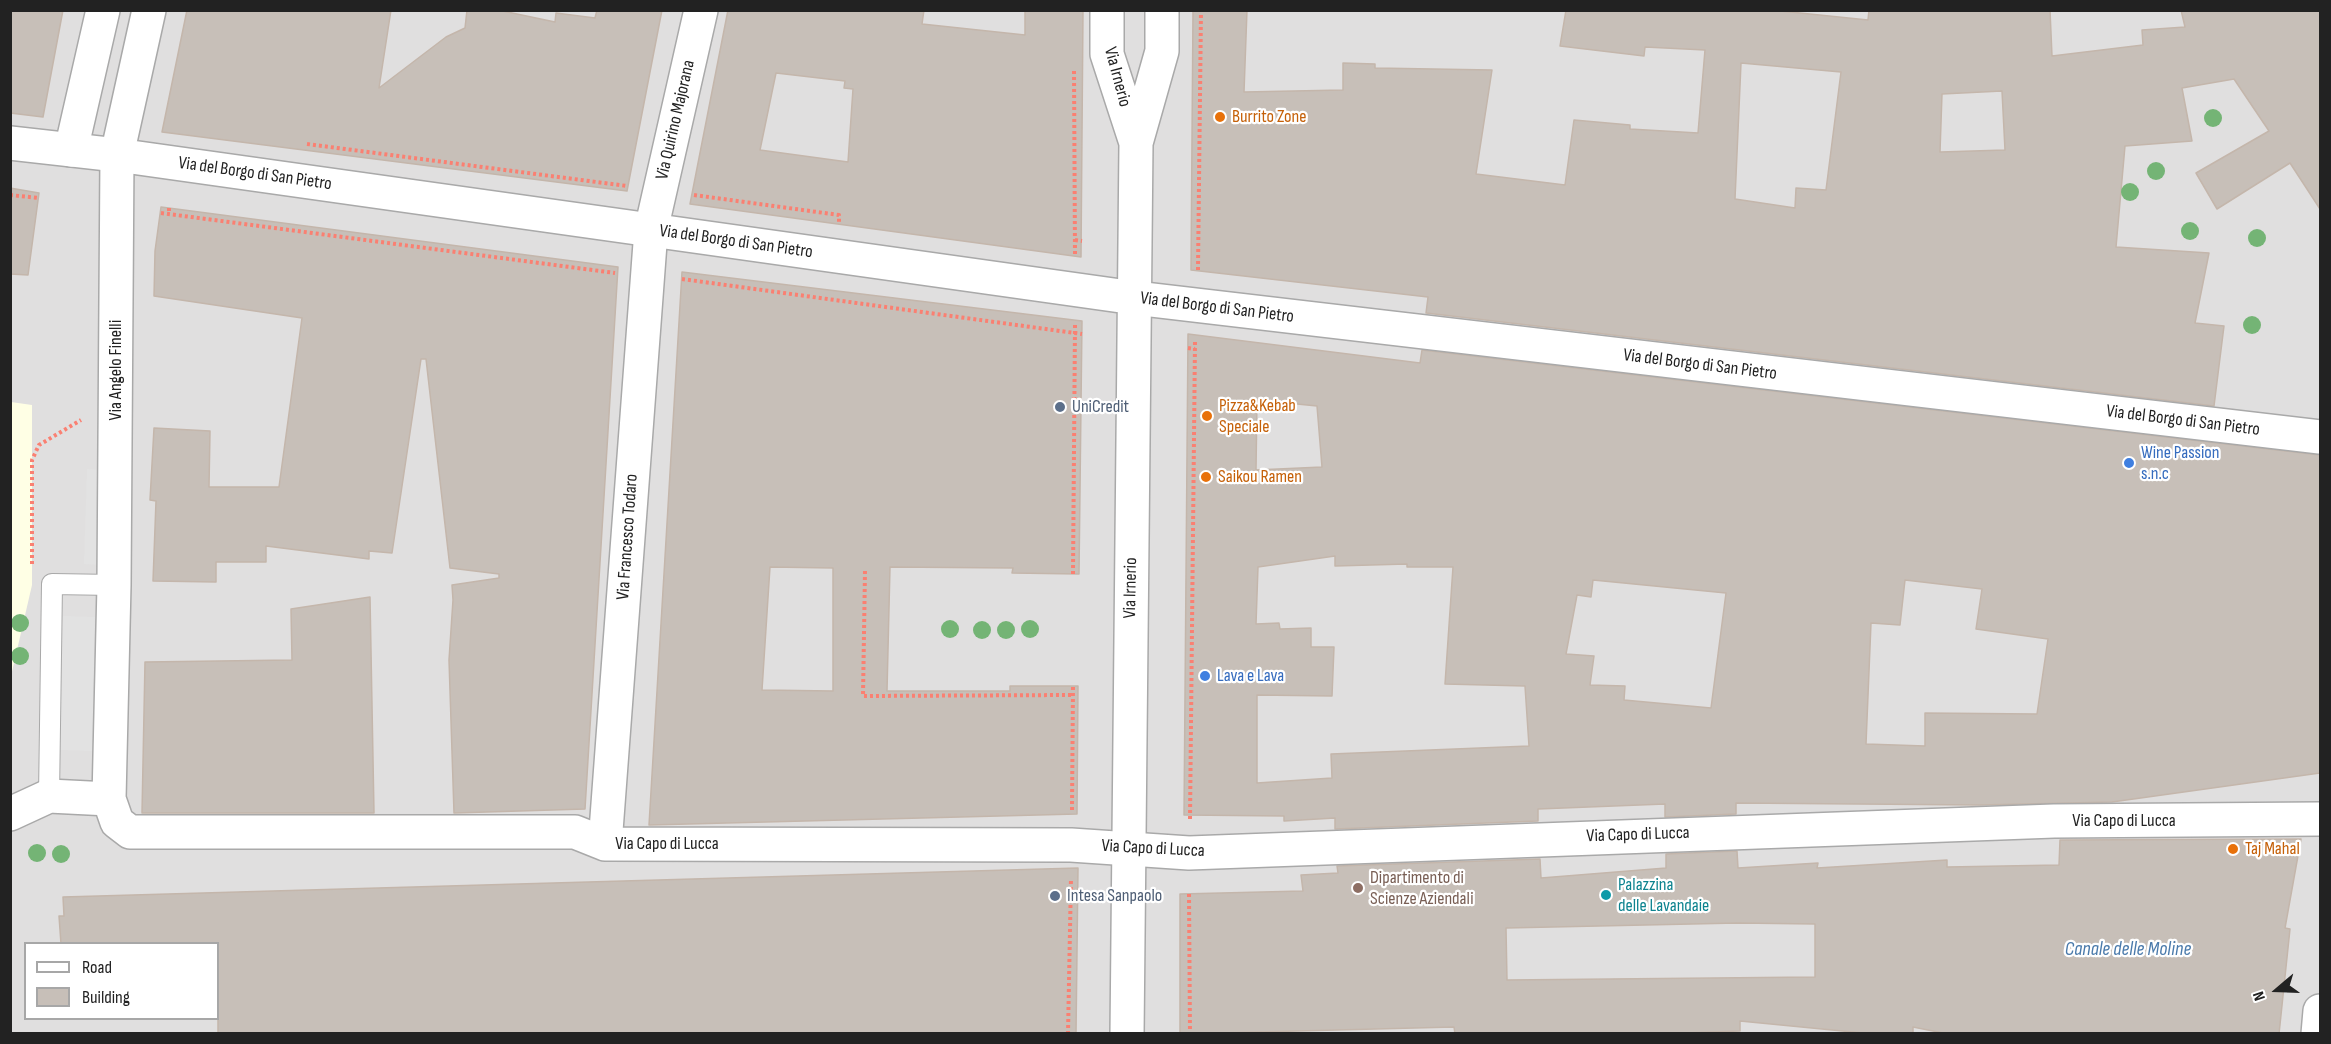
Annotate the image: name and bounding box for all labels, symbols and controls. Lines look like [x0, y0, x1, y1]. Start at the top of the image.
street label: Via Irnerio [1099, 45, 1135, 109]
street label: Via Quirino Majorana [652, 58, 700, 182]
place label: Burrito Zone [1232, 106, 1306, 128]
marker: Burrito Zone [1213, 110, 1227, 124]
street label: Via del Borgo di San Pietro [177, 153, 333, 195]
street label: Via del Borgo di San Pietro [658, 221, 814, 263]
street label: Via del Borgo di San Pietro [1139, 288, 1295, 328]
street label: Via Angelo Finelli [105, 320, 127, 420]
street label: Via del Borgo di San Pietro [1622, 345, 1778, 385]
place label: Pizza&Kebab Speciale [1219, 395, 1296, 438]
place label: UniCredit [1072, 396, 1129, 418]
marker: UniCredit [1053, 400, 1067, 414]
street label: Via del Borgo di San Pietro [2105, 401, 2261, 441]
marker: Pizza&Kebab Speciale [1200, 409, 1214, 423]
place label: Wine Passion s.n.c [2141, 442, 2219, 484]
marker: Wine Passion s.n.c [2122, 456, 2136, 470]
place label: Saikou Ramen [1218, 466, 1302, 488]
marker: Saikou Ramen [1199, 470, 1213, 484]
street label: Via Francesco Todaro [613, 473, 643, 601]
street label: Via Irnerio [1120, 557, 1142, 619]
place label: Lava e Lava [1217, 665, 1284, 687]
marker: Lava e Lava [1198, 669, 1212, 683]
street label: Via Capo di Lucca [2072, 810, 2176, 832]
street label: Via Capo di Lucca [1586, 822, 1690, 848]
street label: Via Capo di Lucca [615, 833, 719, 855]
street label: Via Capo di Lucca [1101, 836, 1205, 862]
place label: Taj Mahal [2245, 838, 2300, 860]
marker: Taj Mahal [2226, 842, 2240, 856]
place label: Dipartimento di Scienze Aziendali [1370, 867, 1474, 910]
place label: Palazzina delle Lavandaie [1618, 874, 1709, 916]
marker: Dipartimento di Scienze Aziendali [1351, 881, 1365, 895]
place label: Intesa Sanpaolo [1067, 885, 1162, 907]
marker: Palazzina delle Lavandaie [1599, 888, 1613, 902]
marker: Intesa Sanpaolo [1048, 889, 1062, 903]
water label: Canale delle Moline [2065, 938, 2191, 962]
legend [24, 942, 219, 1020]
text: Road [82, 957, 112, 978]
north arrow [2247, 960, 2307, 1020]
text: Building [82, 987, 130, 1008]
text: N [2249, 989, 2270, 1003]

